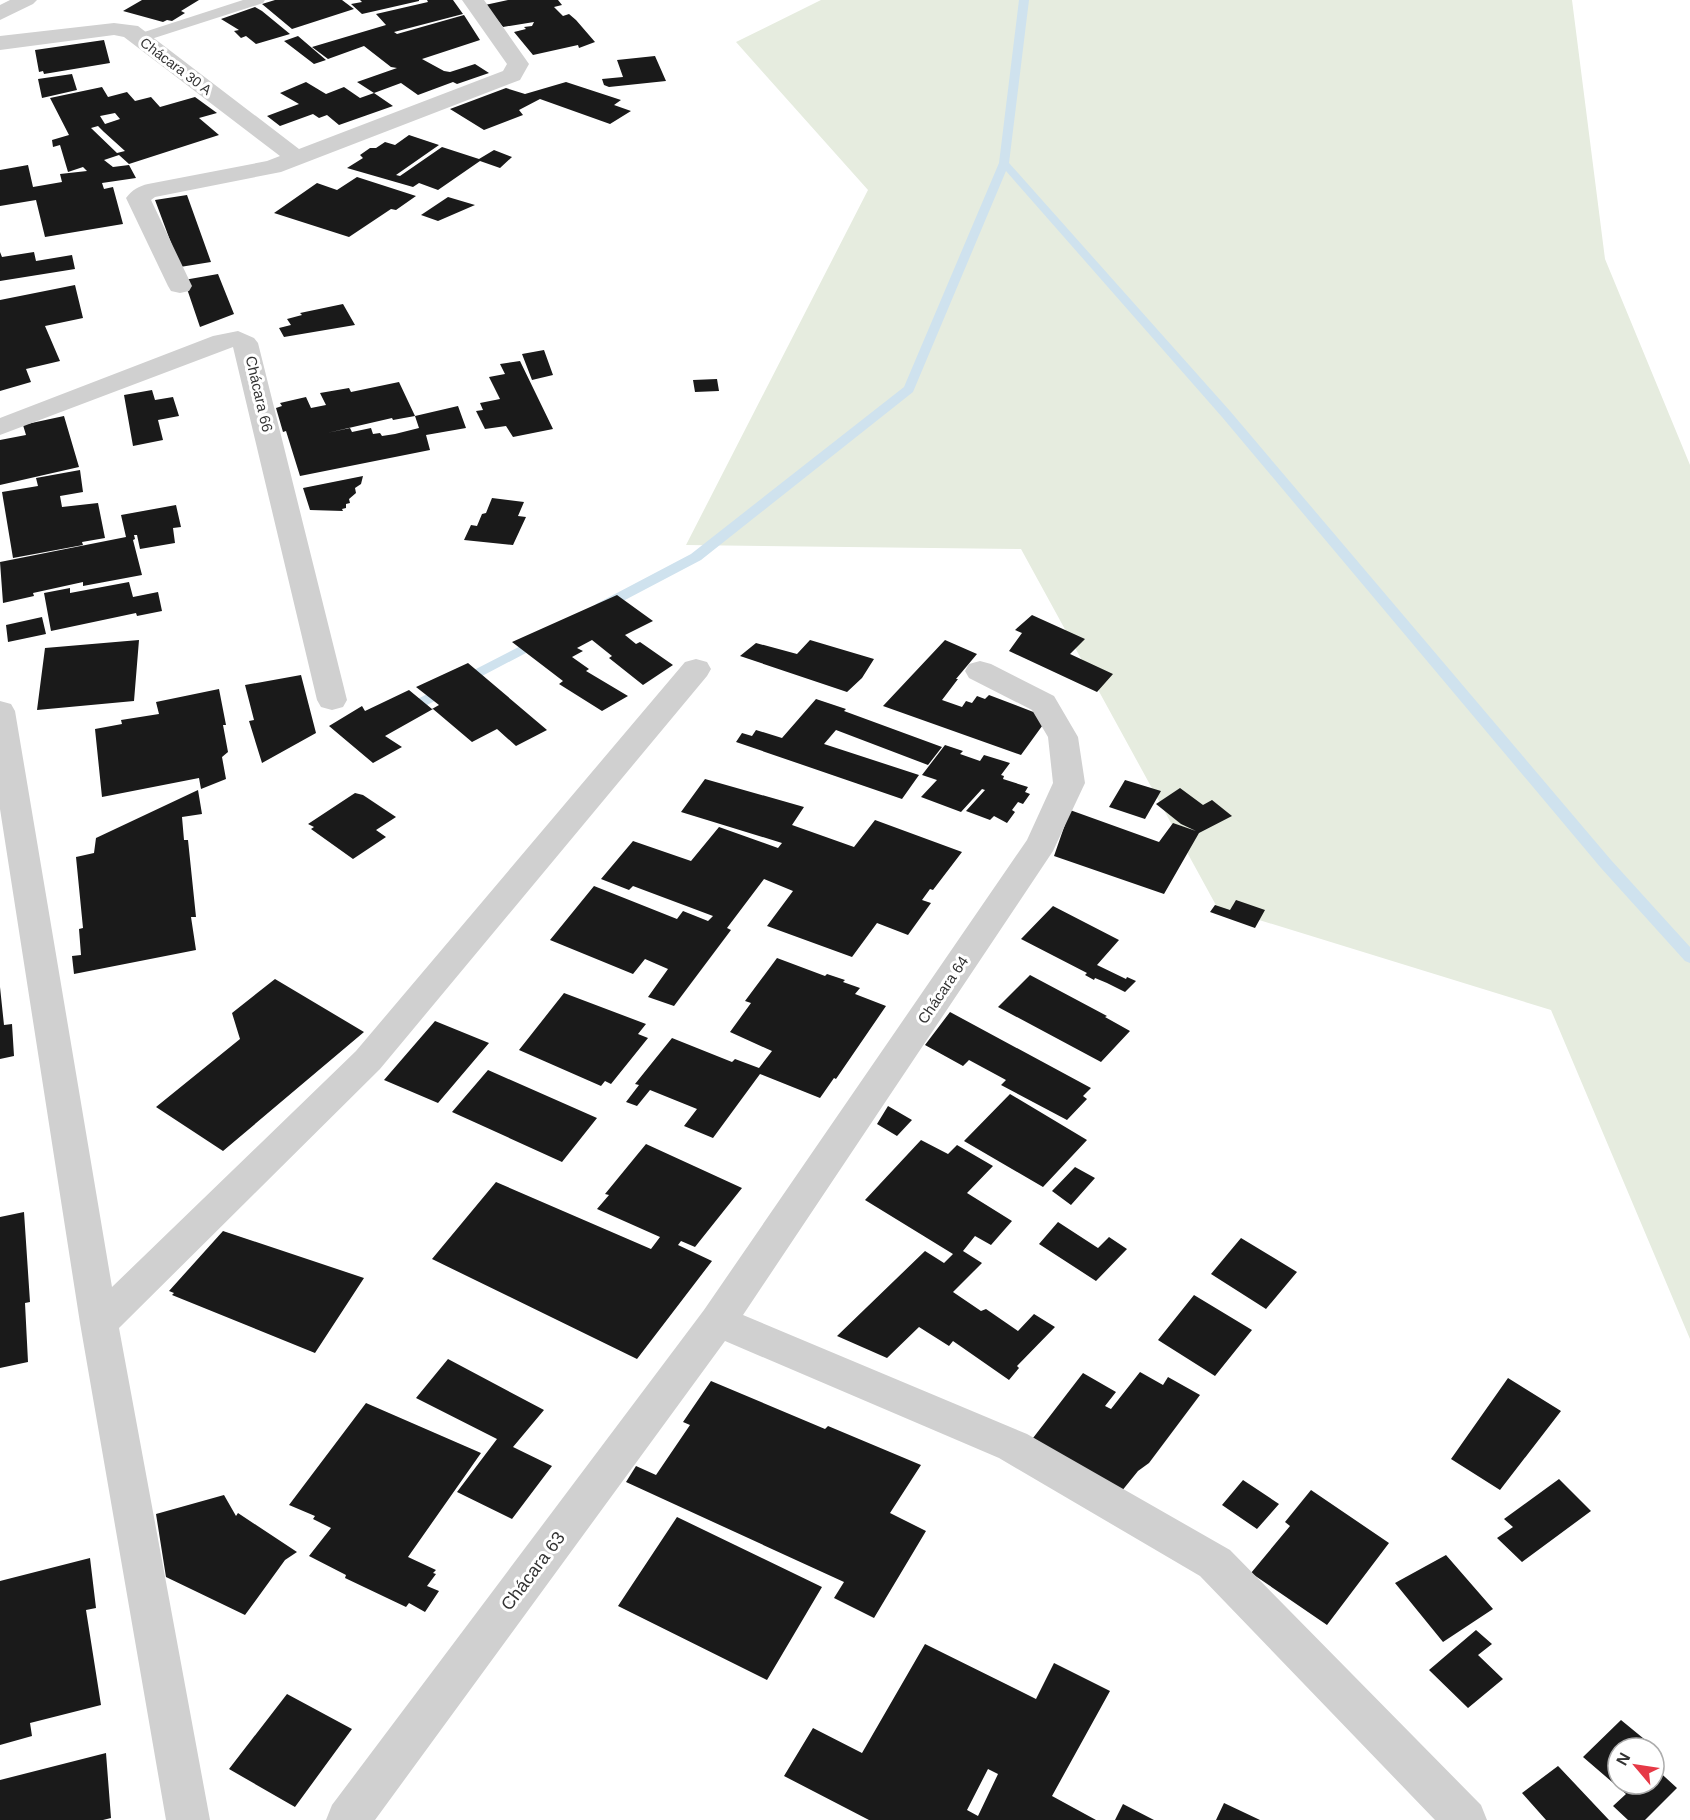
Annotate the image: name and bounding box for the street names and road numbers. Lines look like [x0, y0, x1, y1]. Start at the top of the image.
street label: Chácara 30 A [137, 34, 215, 98]
street label: Chácara 66 [242, 354, 276, 434]
street label: Chácara 64 [914, 953, 971, 1027]
street label: Chácara 63 [497, 1528, 569, 1614]

